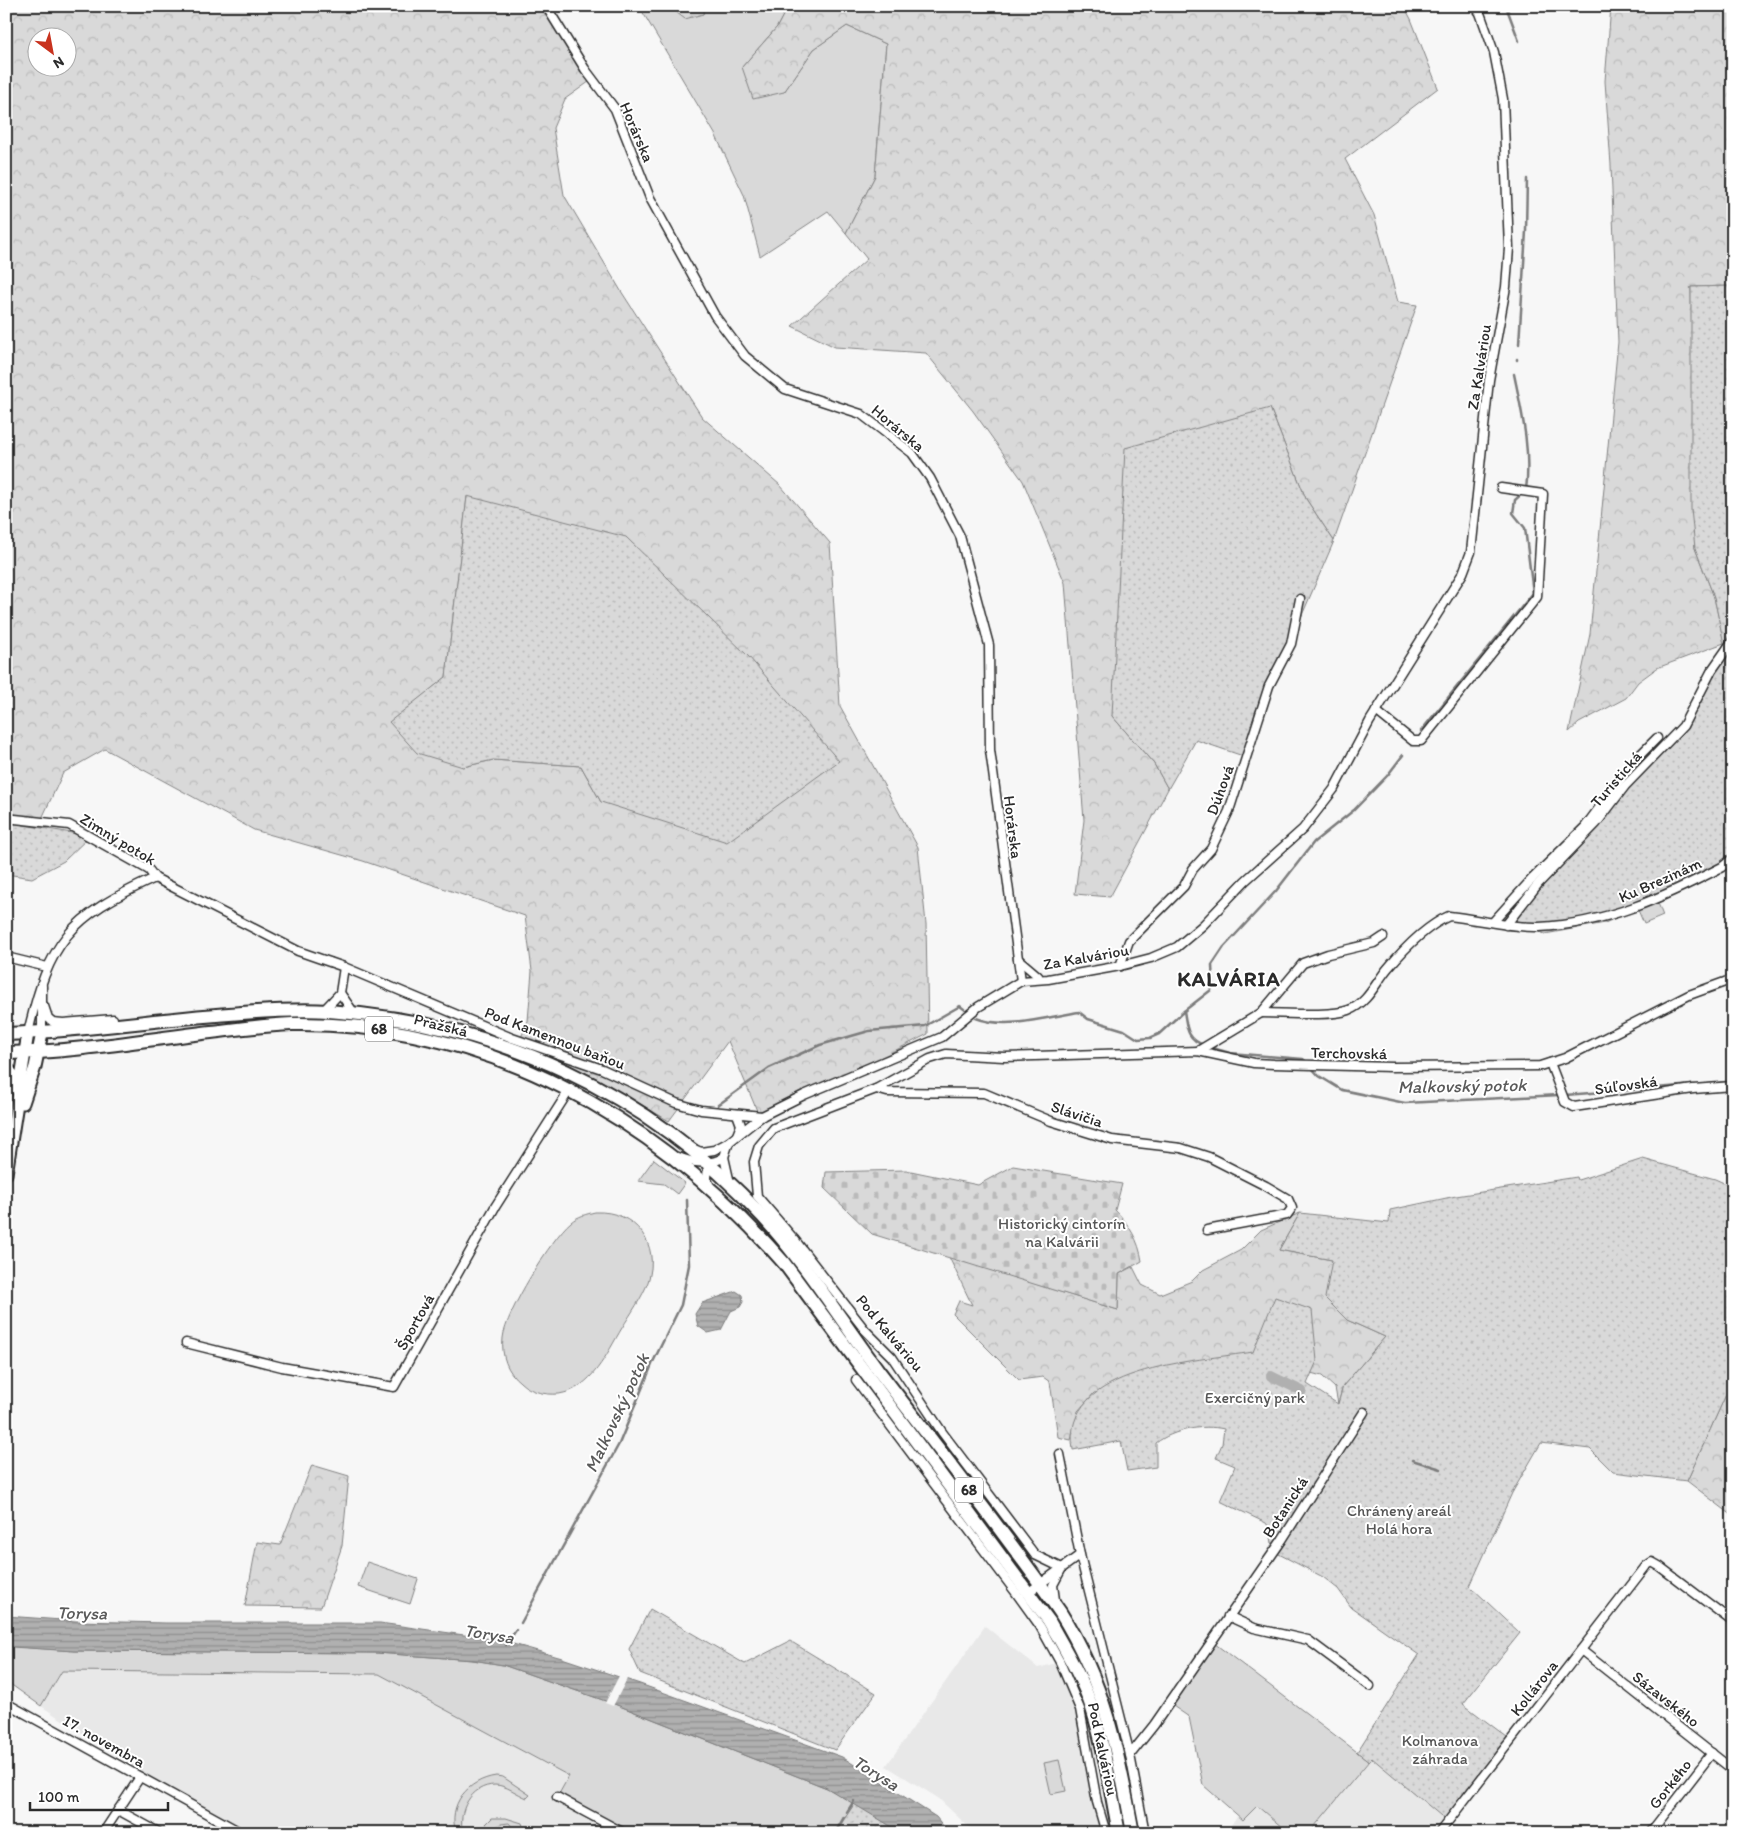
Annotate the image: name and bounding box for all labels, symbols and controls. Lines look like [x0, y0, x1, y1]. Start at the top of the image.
north arrow [28, 28, 78, 78]
text: N [50, 53, 67, 72]
street label: Horárska [616, 99, 658, 165]
street label: Za Kalváriou [1463, 323, 1495, 411]
street label: Horárska [868, 400, 928, 456]
street label: Turistická [1586, 746, 1646, 811]
street label: Dúhová [1202, 762, 1238, 818]
street label: Horárska [1000, 794, 1026, 860]
street label: Zimný potok [77, 809, 159, 869]
street label: Ku Brezinám [1616, 853, 1705, 907]
street label: Za Kalváriou [1042, 940, 1131, 974]
district label: KALVÁRIA [1177, 966, 1281, 991]
street label: Pod Kamennou baňou [482, 1002, 628, 1074]
street label: Pražská [412, 1009, 471, 1041]
road number: 68 [365, 1016, 393, 1042]
street label: Terchovská [1311, 1043, 1388, 1063]
street label: Súľovská [1593, 1071, 1659, 1099]
water label: Malkovský potok [1397, 1074, 1528, 1098]
street label: Slávičia [1049, 1097, 1106, 1131]
park label: Historický cintorín na Kalvárii [998, 1214, 1126, 1251]
street label: Športová [392, 1290, 439, 1354]
street label: Pod Kalváriou [852, 1291, 928, 1376]
water label: Malkovský potok [580, 1348, 655, 1476]
park label: Exercičný park [1205, 1388, 1306, 1407]
street label: Botanická [1258, 1472, 1312, 1541]
road number: 68 [955, 1478, 983, 1502]
park label: Chránený areál Holá hora [1347, 1501, 1452, 1538]
water label: Torysa [57, 1602, 108, 1624]
water label: Torysa [463, 1619, 517, 1649]
street label: Kollárova [1506, 1656, 1562, 1720]
street label: Sázavského [1629, 1667, 1703, 1731]
street label: Pod Kalváriou [1084, 1701, 1122, 1798]
street label: 17. novembra [60, 1711, 149, 1772]
park label: Kolmanova záhrada [1402, 1731, 1479, 1768]
water label: Torysa [849, 1750, 904, 1796]
street label: Gorkého [1645, 1755, 1695, 1813]
scale bar [30, 1779, 168, 1811]
text: 100 m [38, 1788, 80, 1806]

